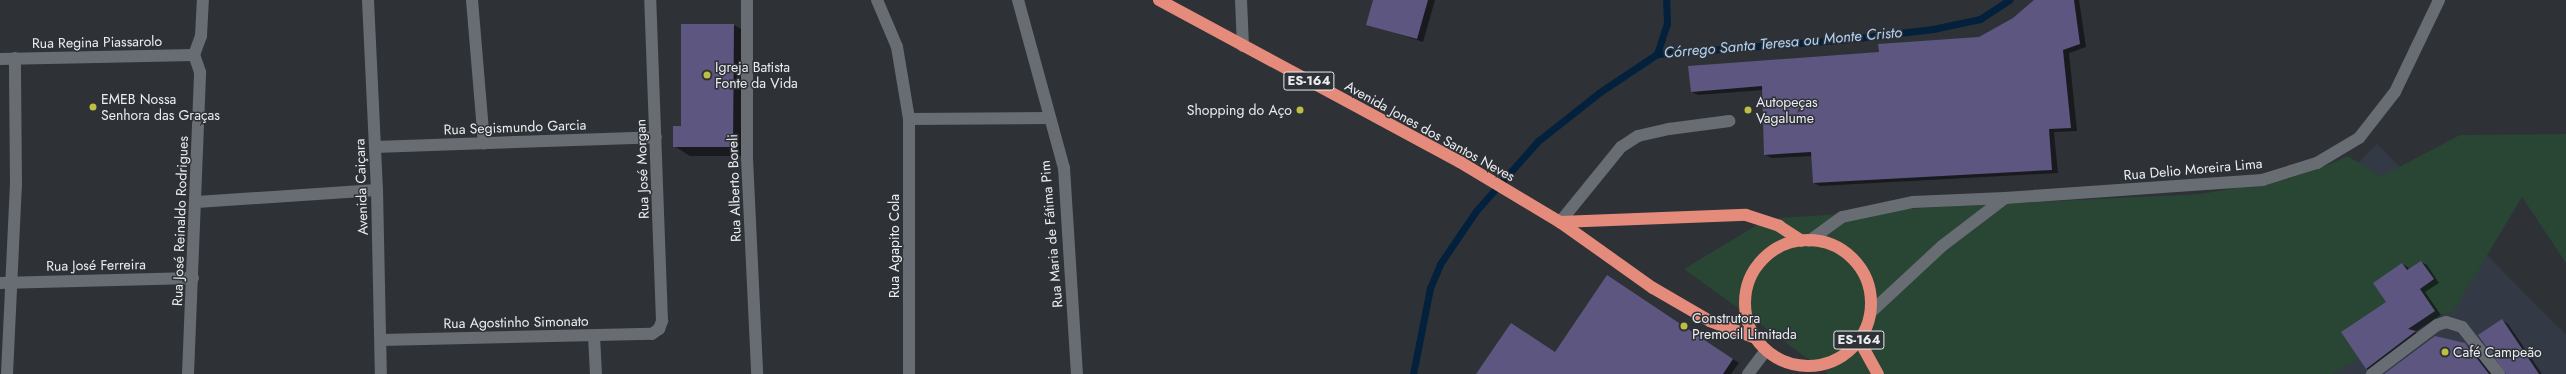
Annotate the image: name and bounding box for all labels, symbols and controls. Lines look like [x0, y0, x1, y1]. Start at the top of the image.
water label: Córrego Santa Teresa ou Monte Cristo [1663, 24, 1903, 62]
street label: Rua Regina Piassarolo [32, 32, 162, 52]
place label: Igreja Batista Fonte da Vida [715, 59, 798, 92]
marker: Igreja Batista Fonte da Vida [702, 70, 712, 80]
road number: ES-164 [1283, 70, 1335, 92]
street label: Avenida Jones dos Santos Neves [1342, 77, 1518, 185]
place label: EMEB Nossa Senhora das Graças [101, 91, 220, 124]
place label: Autopeças Vagalume [1756, 94, 1818, 126]
marker: EMEB Nossa Senhora das Graças [88, 102, 98, 112]
place label: Shopping do Aço [1187, 102, 1292, 118]
marker: Shopping do Aço [1295, 105, 1305, 115]
marker: Autopeças Vagalume [1743, 105, 1753, 115]
street label: Rua Segismundo Garcia [443, 116, 587, 138]
street label: Rua José Morgan [632, 119, 652, 219]
street label: Rua Alberto Boreli [724, 134, 744, 242]
street label: Rua José Reinaldo Rodrigues [169, 136, 191, 306]
street label: Avenida Caiçara [351, 138, 371, 236]
street label: Rua Delio Moreira Lima [2123, 155, 2263, 183]
street label: Rua Maria de Fátima Pim [1036, 160, 1066, 308]
street label: Rua Agapito Cola [886, 194, 902, 298]
street label: Rua José Ferreira [46, 256, 146, 274]
place label: Construtora Premocil Limitada [1692, 310, 1797, 342]
street label: Rua Agostinho Simonato [443, 312, 589, 332]
marker: Construtora Premocil Limitada [1679, 321, 1689, 331]
road number: ES-164 [1833, 329, 1885, 351]
place label: Café Campeão [2453, 344, 2542, 360]
marker: Café Campeão [2440, 347, 2450, 357]

